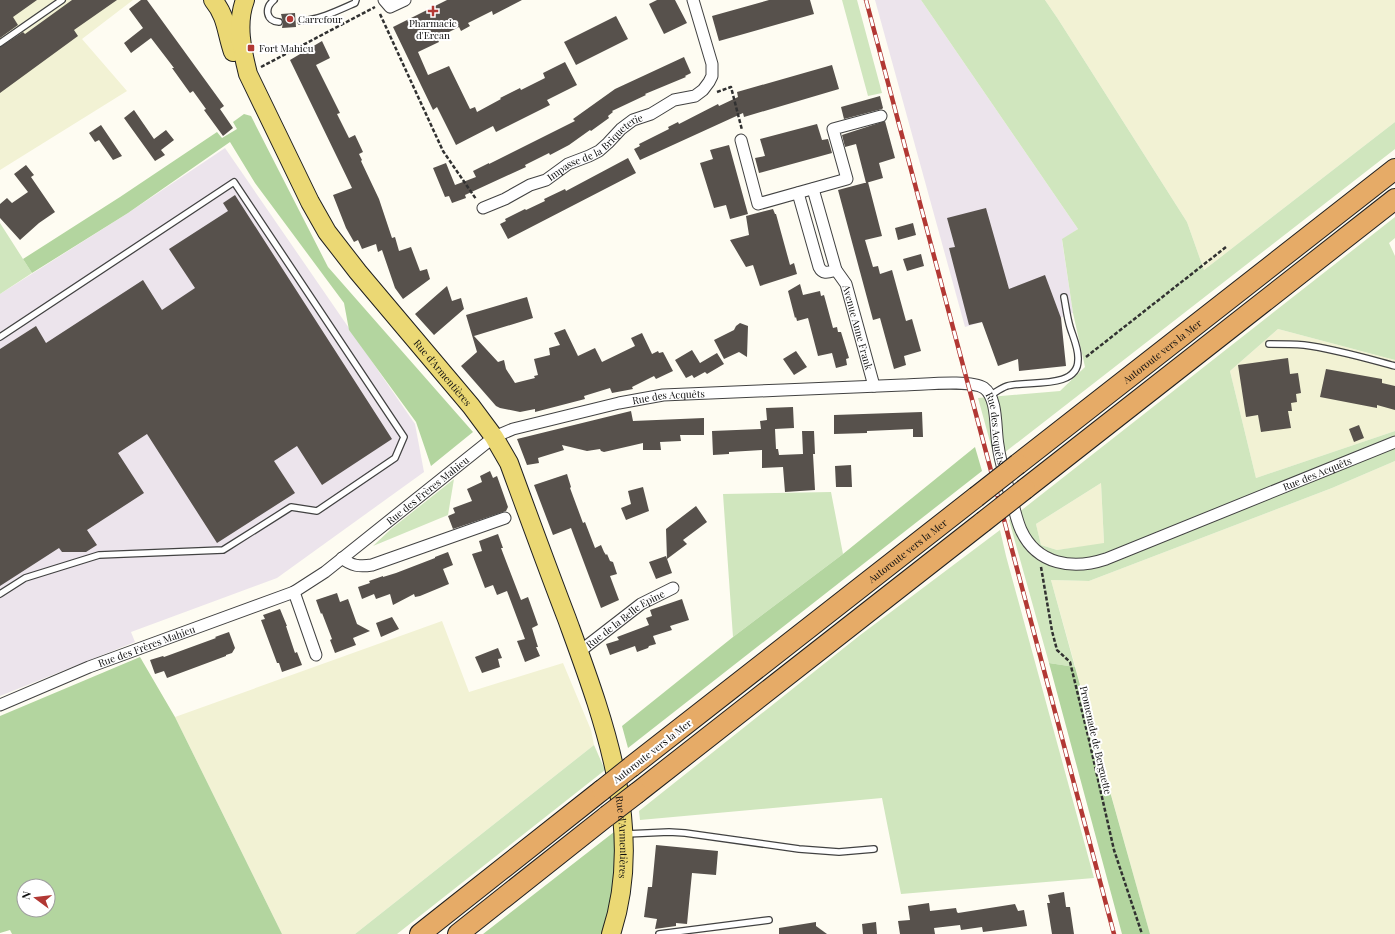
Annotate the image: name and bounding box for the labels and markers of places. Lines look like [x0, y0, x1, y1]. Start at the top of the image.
marker: Pharmacie d'Ercan [428, 6, 438, 16]
place label: Carrefour [298, 12, 343, 26]
marker: Carrefour [285, 14, 295, 24]
place label: Pharmacie d'Ercan [409, 16, 457, 42]
place label: Fort Mahieu [259, 41, 314, 55]
marker: Fort Mahieu [246, 43, 256, 53]

